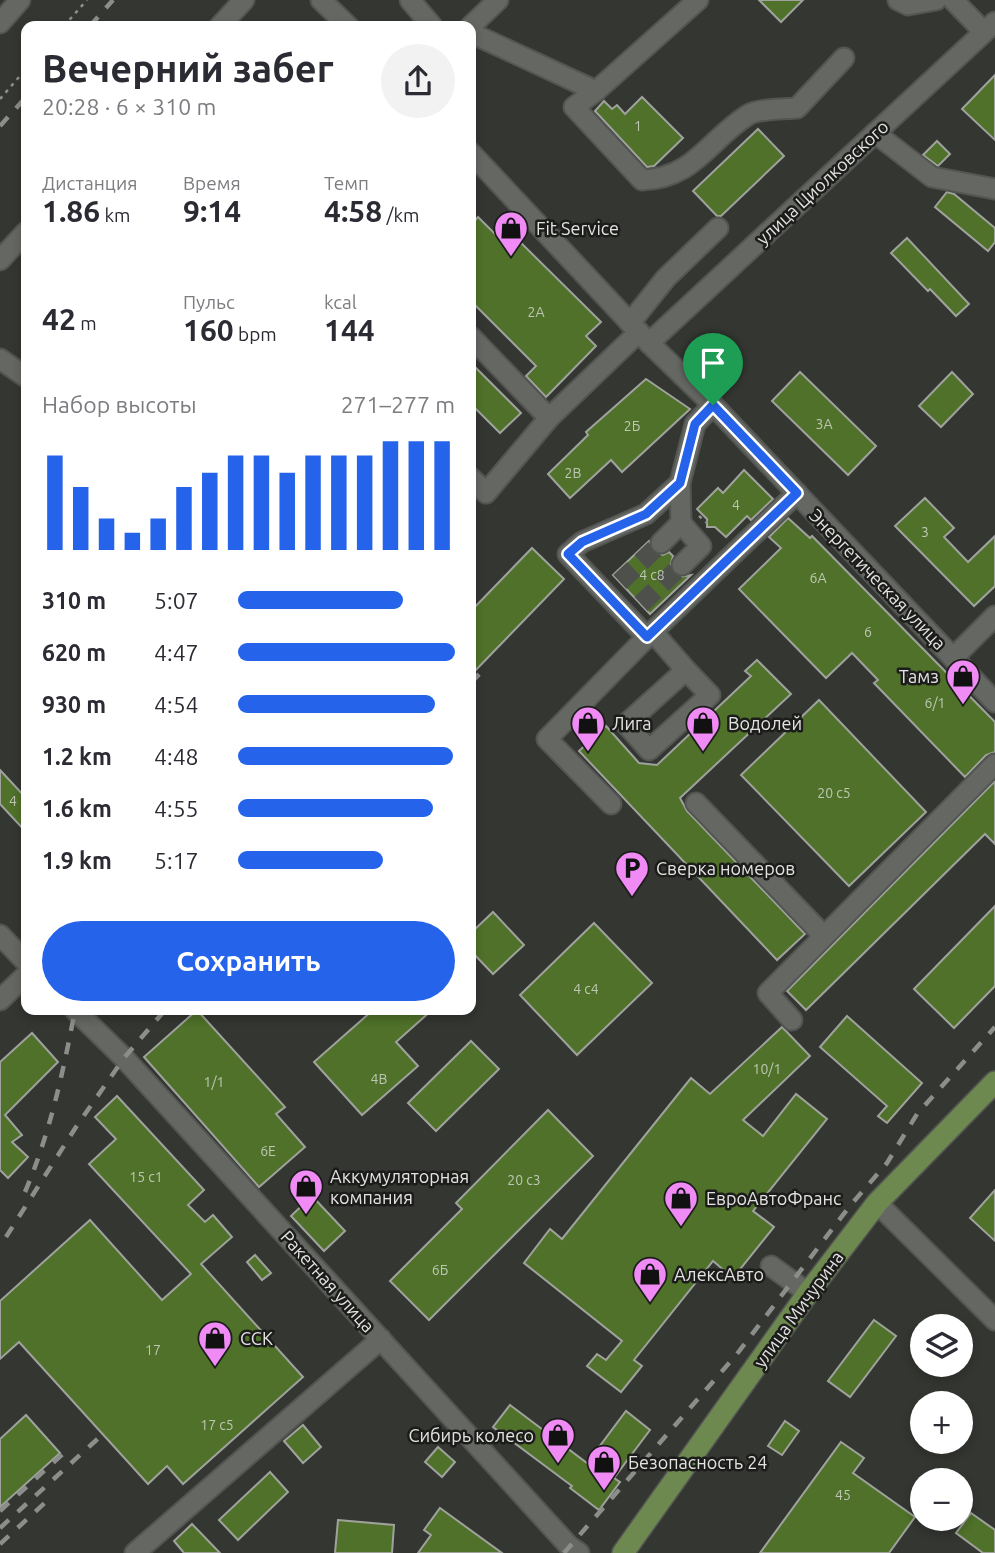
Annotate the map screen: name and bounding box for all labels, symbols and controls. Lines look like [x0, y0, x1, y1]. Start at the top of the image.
button: share [381, 44, 455, 118]
text: Вечерний забег [42, 47, 334, 89]
text: 20:28 · 6 × 310 m [42, 94, 216, 119]
street label: улица Циолковского [752, 116, 892, 248]
house number: 1 [634, 118, 642, 134]
text: Дистанция [42, 172, 137, 194]
text: Время [183, 172, 241, 194]
text: Темп [324, 172, 369, 194]
text: 1.86 [42, 194, 100, 228]
text: 9:14 [183, 194, 241, 228]
text: 4:58 [324, 194, 382, 228]
text: km [100, 204, 130, 226]
text: /km [382, 204, 420, 226]
shop icon: Fit Service [492, 209, 530, 258]
place label: Fit Service [536, 218, 619, 238]
text: Пульс [183, 291, 235, 313]
text: kcal [324, 291, 357, 313]
text: 42 [42, 302, 76, 336]
house number: 2А [528, 304, 545, 320]
text: m [76, 312, 97, 334]
text: 160 [183, 313, 234, 347]
text: 144 [324, 313, 375, 347]
text: bpm [234, 323, 277, 345]
pin [683, 333, 743, 405]
icon: arrive [694, 344, 732, 382]
text: Набор высоты [42, 392, 197, 417]
text: 271–277 m [341, 392, 455, 417]
house number: 3А [816, 416, 833, 432]
house number: 2Б [624, 418, 640, 434]
house number: 2В [565, 465, 581, 481]
house number: 4 [732, 497, 740, 513]
street label: Энергетическая улица [806, 505, 950, 653]
house number: 3 [921, 524, 929, 540]
house number: 4 с8 [639, 567, 665, 583]
house number: 6А [810, 570, 827, 586]
text: 310 m [42, 588, 106, 613]
text: 5:07 [154, 588, 199, 613]
house number: 6 [864, 624, 872, 640]
text: 620 m [42, 640, 106, 665]
text: 4:47 [154, 640, 199, 665]
shop icon: Тамз [944, 657, 982, 706]
place label: Тамз [899, 666, 939, 686]
text: 930 m [42, 692, 106, 717]
text: 4:54 [154, 692, 199, 717]
house number: 6/1 [925, 695, 945, 711]
shop icon: Лига [569, 704, 607, 753]
shop icon: Водолей [684, 704, 722, 753]
place label: Лига [612, 713, 652, 733]
place label: Водолей [728, 713, 802, 733]
text: 1.2 km [42, 744, 112, 769]
text: 4:48 [154, 744, 199, 769]
house number: 20 с5 [817, 785, 851, 801]
house number: 4 [9, 793, 17, 809]
text: 1.6 km [42, 796, 112, 821]
text: 4:55 [154, 796, 199, 821]
text: 1.9 km [42, 848, 112, 873]
text: 5:17 [154, 848, 199, 873]
parking icon: Сверка номеров [613, 849, 651, 898]
place label: Сверка номеров [656, 858, 795, 878]
button: Сохранить [42, 921, 455, 1001]
house number: 4 с4 [573, 981, 599, 997]
house number: 10/1 [753, 1061, 781, 1077]
house number: 4В [371, 1071, 387, 1087]
house number: 1/1 [204, 1074, 224, 1090]
house number: 6Е [260, 1143, 276, 1159]
place label: Аккумуляторная компания [330, 1166, 469, 1207]
shop icon: Аккумуляторная компания [287, 1167, 325, 1216]
house number: 15 с1 [129, 1169, 163, 1185]
house number: 20 с3 [507, 1172, 541, 1188]
shop icon: ЕвроАвтоФранс [662, 1179, 700, 1228]
place label: ЕвроАвтоФранс [706, 1188, 841, 1208]
street label: Ракетная улица [277, 1226, 379, 1336]
street label: улица Мичурина [749, 1247, 847, 1371]
shop icon: АлексАвто [631, 1255, 669, 1304]
house number: 6Б [432, 1262, 448, 1278]
place label: АлексАвто [674, 1264, 764, 1284]
map controls [910, 1314, 973, 1531]
button: layers [910, 1314, 973, 1377]
shop icon: ССК [196, 1319, 234, 1368]
place label: ССК [240, 1328, 273, 1348]
house number: 17 [145, 1342, 161, 1358]
button: + [910, 1391, 973, 1454]
shop icon: Сибирь колесо [539, 1416, 577, 1465]
house number: 17 с5 [200, 1417, 234, 1433]
place label: Сибирь колесо [408, 1425, 534, 1445]
shop icon: Безопасность 24 [585, 1443, 623, 1492]
place label: Безопасность 24 [628, 1452, 768, 1472]
button: − [910, 1468, 973, 1531]
house number: 45 [835, 1487, 851, 1503]

